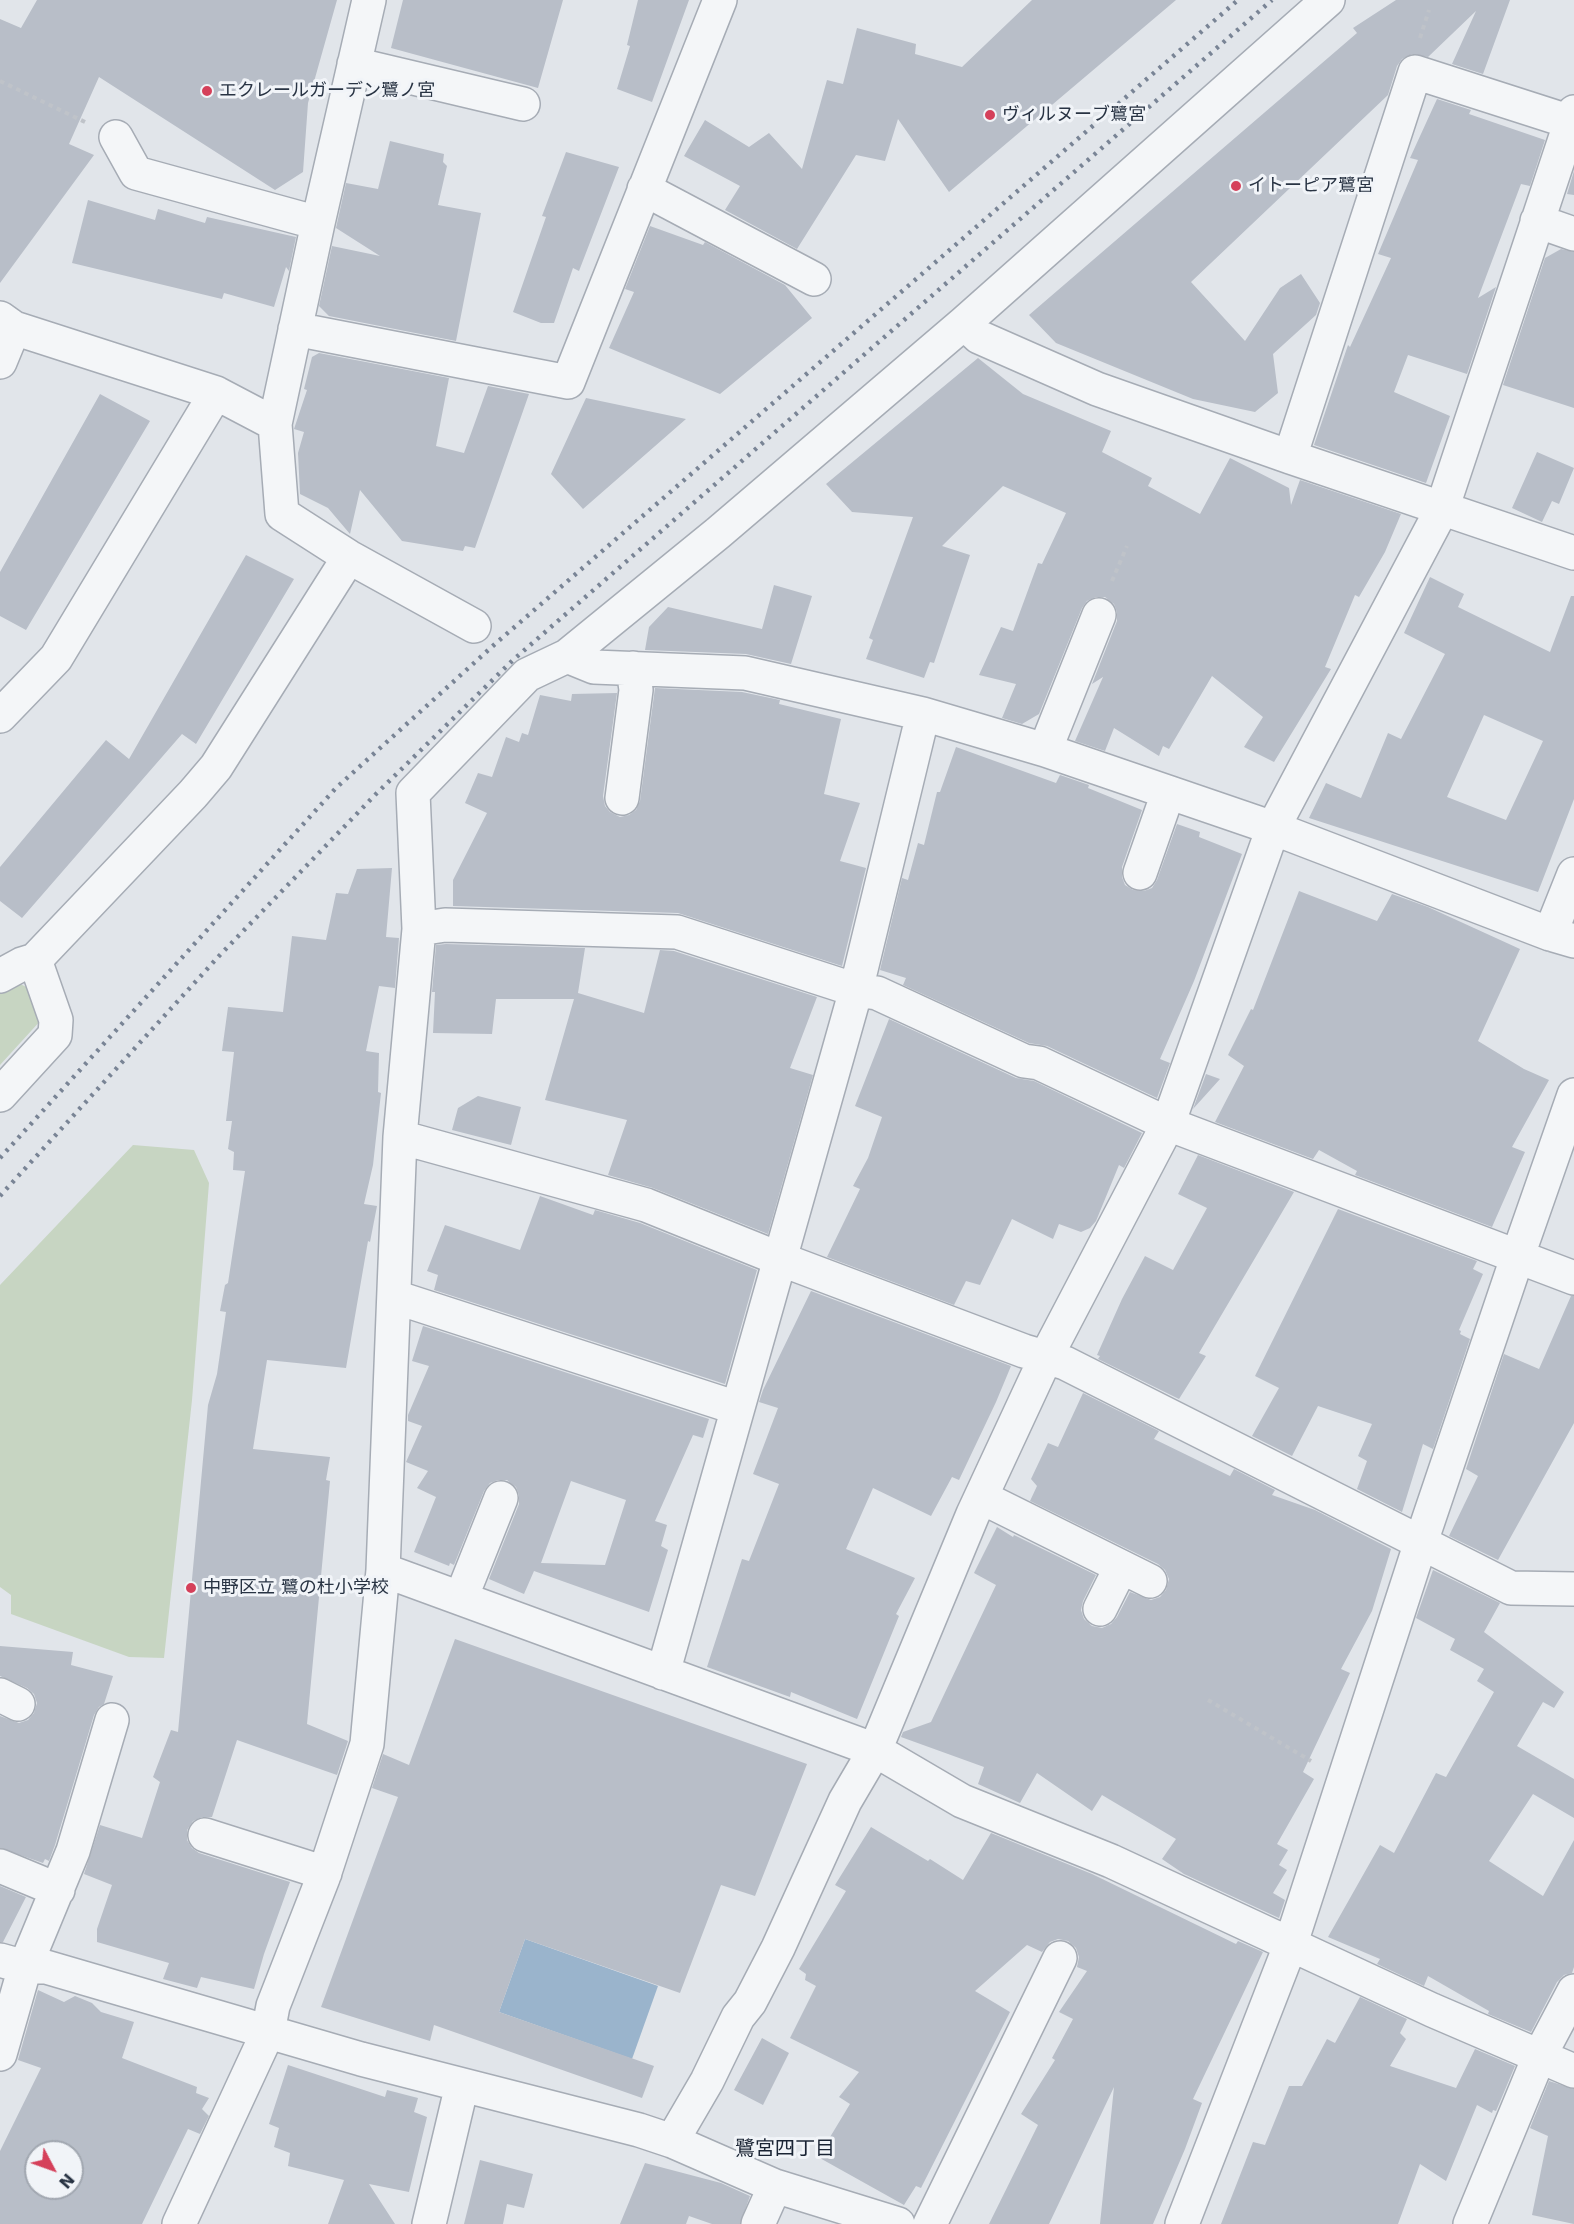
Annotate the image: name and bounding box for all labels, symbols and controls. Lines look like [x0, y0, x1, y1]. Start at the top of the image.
place label: エクレールガーデン鷺ノ宮 [219, 80, 435, 102]
marker: エクレールガーデン鷺ノ宮 [200, 84, 214, 98]
place label: ヴィルヌーブ鷺宮 [1002, 104, 1146, 126]
marker: ヴィルヌーブ鷺宮 [983, 108, 997, 122]
place label: イトーピア鷺宮 [1248, 175, 1374, 197]
marker: イトーピア鷺宮 [1229, 179, 1243, 193]
place label: 中野区立 鷺の杜小学校 [203, 1577, 389, 1599]
marker: 中野区立 鷺の杜小学校 [184, 1581, 198, 1595]
district label: 鷺宮四丁目 [735, 2138, 835, 2162]
north arrow [24, 2140, 84, 2200]
text: N [55, 2170, 78, 2192]

